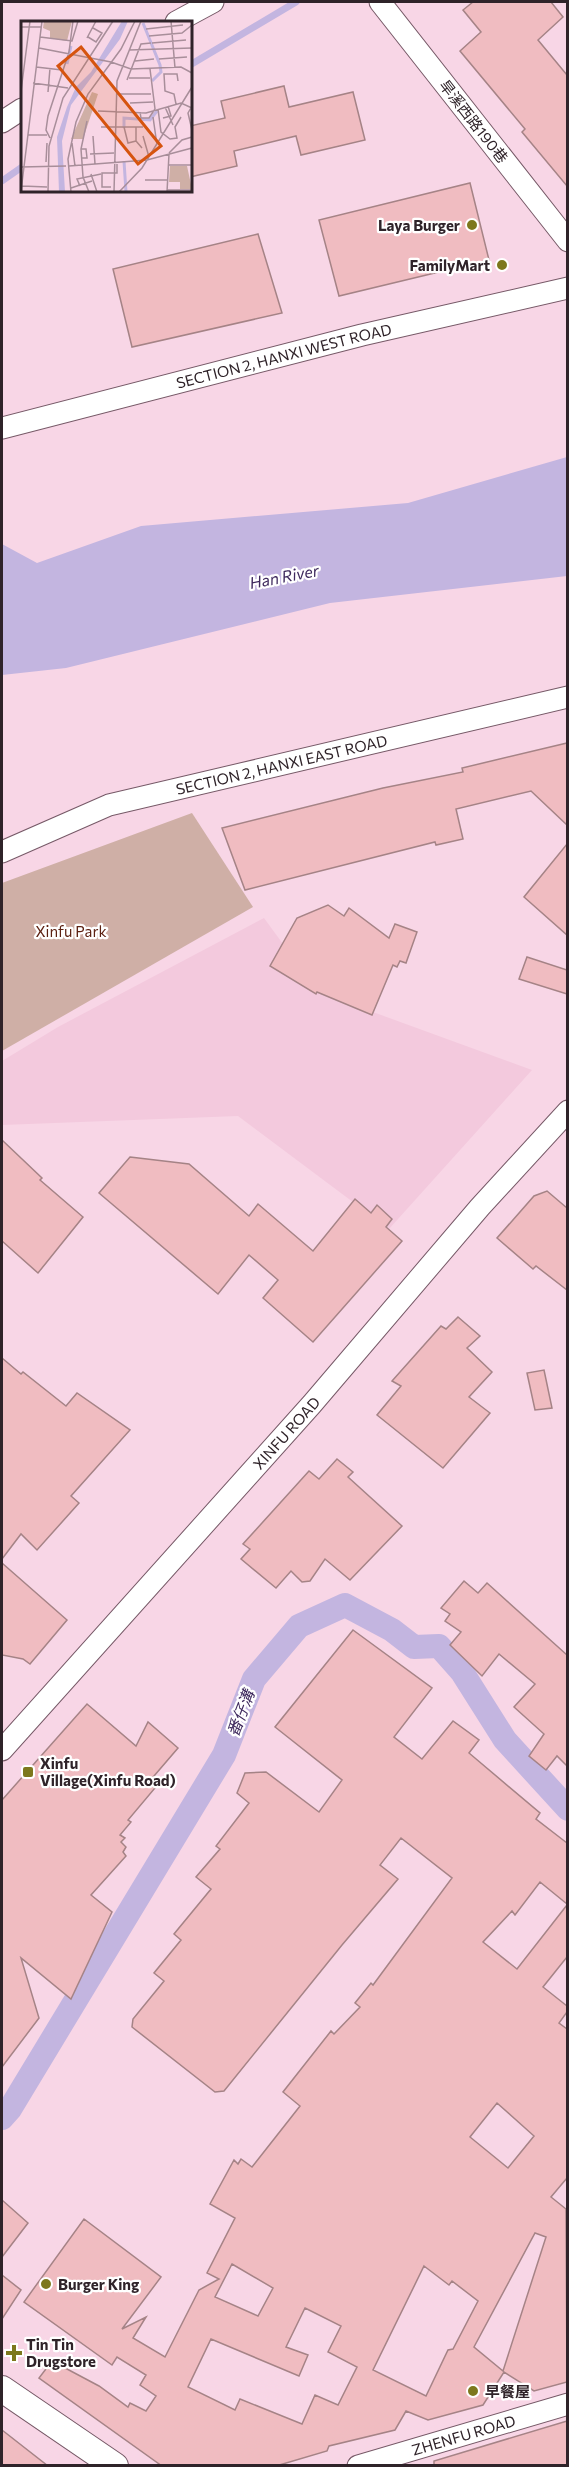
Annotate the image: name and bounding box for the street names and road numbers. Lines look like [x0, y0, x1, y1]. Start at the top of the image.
street label: 旱溪西路190巷 [436, 76, 512, 166]
street label: SECTION 2, HANXI WEST ROAD [174, 320, 393, 392]
street label: SECTION 2, HANXI EAST ROAD [174, 731, 389, 798]
street label: XINFU ROAD [249, 1393, 323, 1473]
street label: ZHENFU ROAD [410, 2411, 517, 2459]

